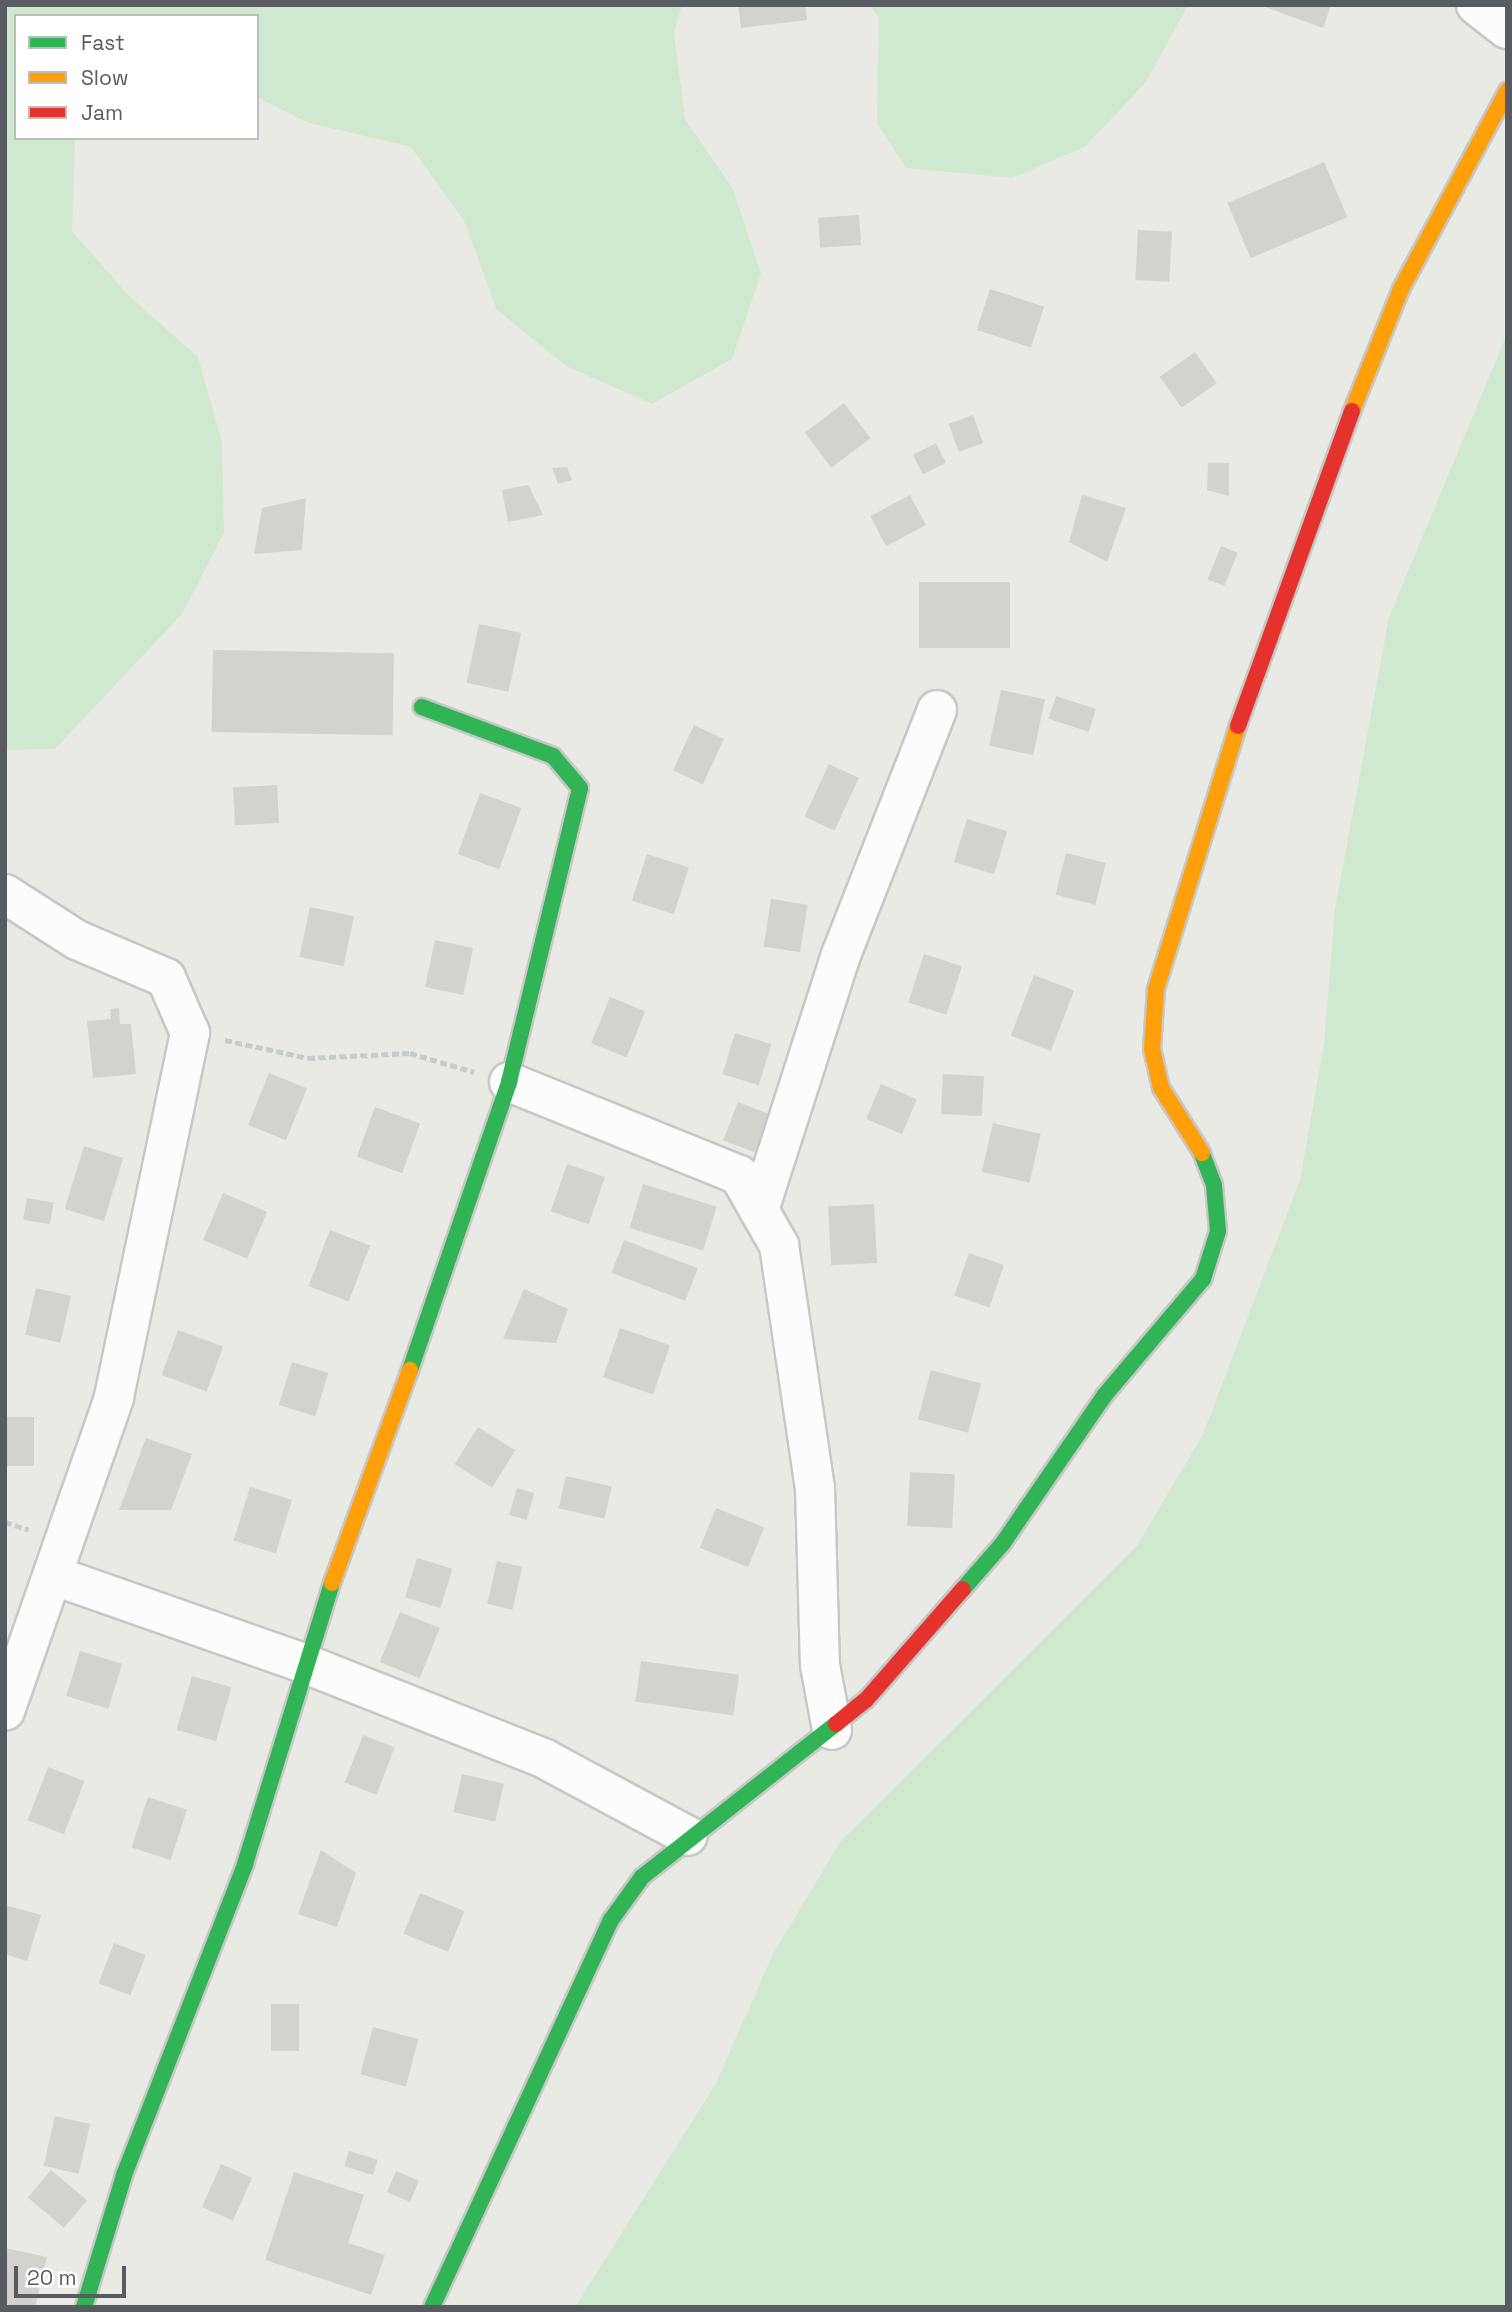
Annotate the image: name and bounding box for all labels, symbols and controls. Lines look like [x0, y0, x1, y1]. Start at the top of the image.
legend [14, 14, 259, 140]
text: Fast [81, 29, 125, 56]
text: Slow [81, 64, 129, 91]
text: Jam [81, 99, 123, 126]
scale bar [18, 2252, 130, 2296]
text: 20 m [27, 2264, 77, 2291]

